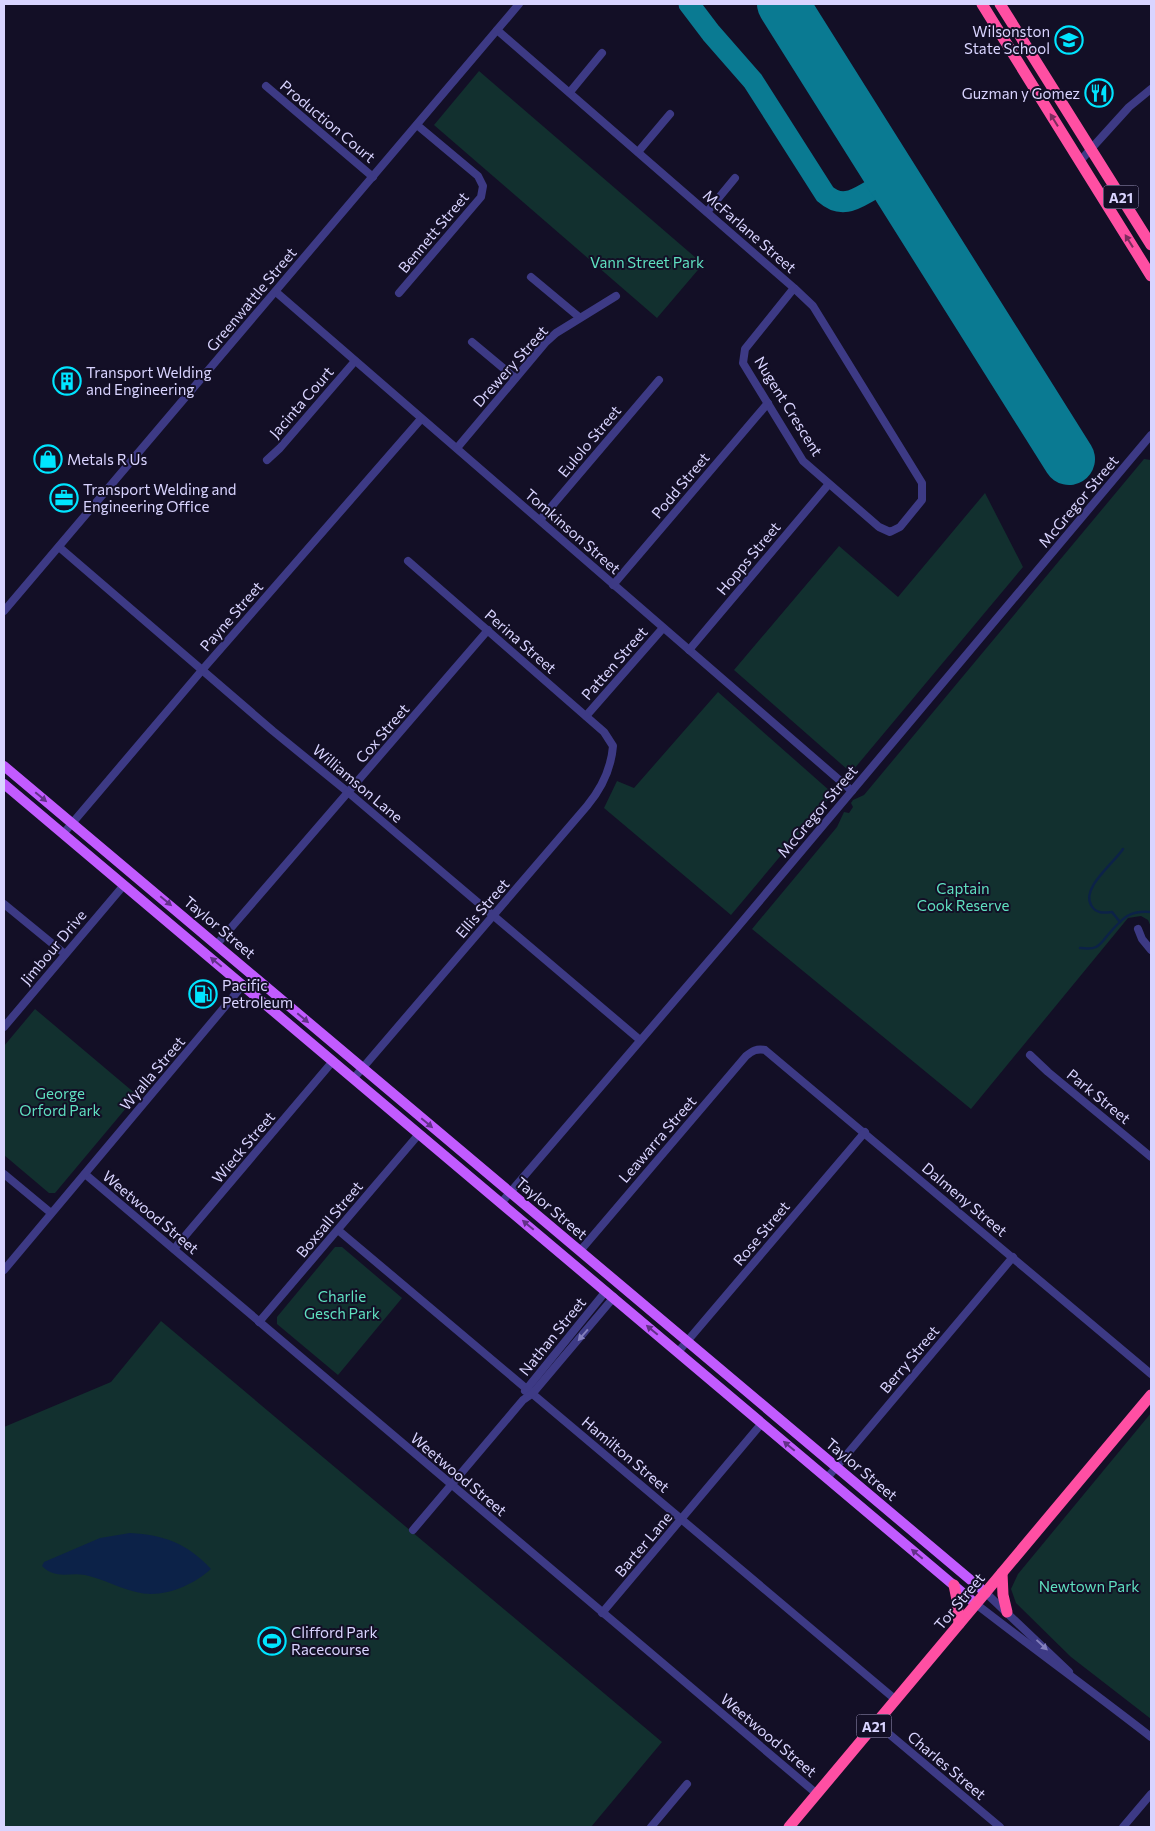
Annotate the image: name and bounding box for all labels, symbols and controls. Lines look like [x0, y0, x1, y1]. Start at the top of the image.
place label: Wilsonston State School [964, 22, 1050, 57]
school or university icon: Wilsonston State School [1054, 25, 1084, 55]
street label: Production Court [277, 76, 379, 166]
restaurant icon: Guzman y Gomez [1084, 78, 1114, 108]
place label: Guzman y Gomez [962, 84, 1080, 102]
one-way arrow [1049, 113, 1059, 126]
street label: McFarlane Street [700, 186, 800, 276]
road number: A21 [1104, 186, 1138, 208]
street label: Bennett Street [394, 188, 472, 276]
one-way arrow [1125, 234, 1134, 248]
street label: Greenwattle Street [202, 243, 300, 355]
park label: Vann Street Park [590, 253, 704, 271]
street label: Drewery Street [469, 322, 551, 410]
street label: Nugent Crescent [751, 353, 827, 459]
place label: Transport Welding and Engineering [86, 363, 212, 398]
street label: Jacinta Court [265, 363, 337, 441]
building icon: Transport Welding and Engineering [52, 366, 82, 396]
street label: Eulolo Street [554, 401, 624, 481]
shop icon: Metals R Us [33, 444, 63, 474]
street label: Podd Street [647, 448, 713, 522]
place label: Metals R Us [67, 450, 148, 468]
street label: McGregor Street [1034, 451, 1122, 551]
place label: Transport Welding and Engineering Office [83, 480, 237, 515]
office icon: Transport Welding and Engineering Office [49, 483, 79, 513]
street label: Tomkinson Street [522, 485, 624, 577]
street label: Hopps Street [712, 518, 784, 598]
street label: Payne Street [196, 577, 266, 655]
street label: Perina Street [482, 605, 560, 677]
street label: Patten Street [577, 623, 651, 703]
street label: Cox Street [352, 700, 412, 766]
street label: Williamson Lane [309, 740, 407, 826]
street label: McGregor Street [773, 761, 861, 861]
one-way arrow [34, 792, 47, 803]
street label: Ellis Street [451, 875, 513, 941]
park label: Captain Cook Reserve [917, 879, 1009, 914]
street label: Taylor Street [181, 892, 259, 962]
one-way arrow [159, 896, 172, 907]
street label: Jimbour Drive [16, 906, 90, 988]
one-way arrow [210, 957, 223, 968]
place label: Pacific Petroleum [222, 976, 293, 1011]
fuel station icon: Pacific Petroleum [188, 979, 218, 1009]
one-way arrow [297, 1012, 310, 1023]
street label: Wyalla Street [116, 1032, 188, 1114]
street label: Park Street [1064, 1065, 1134, 1127]
park label: George Orford Park [19, 1084, 101, 1119]
street label: Leawarra Street [615, 1092, 699, 1186]
street label: Wieck Street [208, 1108, 278, 1186]
one-way arrow [421, 1117, 434, 1128]
street label: Dalmeny Street [919, 1158, 1011, 1240]
street label: Weetwood Street [99, 1167, 203, 1257]
street label: Taylor Street [513, 1173, 591, 1243]
street label: Boxsall Street [292, 1177, 366, 1261]
street label: Rose Street [729, 1197, 793, 1269]
one-way arrow [521, 1220, 534, 1231]
park label: Charlie Gesch Park [304, 1287, 380, 1322]
street label: Nathan Street [515, 1293, 589, 1379]
street label: Berry Street [876, 1322, 942, 1396]
one-way arrow [646, 1324, 659, 1335]
one-way arrow [577, 1328, 588, 1341]
street label: Hamilton Street [579, 1412, 673, 1496]
street label: Weetwood Street [407, 1429, 511, 1519]
street label: Taylor Street [823, 1434, 901, 1504]
one-way arrow [783, 1441, 796, 1452]
street label: Barter Lane [611, 1508, 675, 1580]
one-way arrow [911, 1548, 924, 1559]
street label: Tor Street [930, 1569, 988, 1633]
park label: Newtown Park [1039, 1577, 1139, 1595]
place label: Clifford Park Racecourse [291, 1623, 378, 1658]
sports icon: Clifford Park Racecourse [257, 1626, 287, 1656]
one-way arrow [1036, 1639, 1048, 1651]
street label: Weetwood Street [717, 1690, 821, 1780]
road number: A21 [856, 1714, 892, 1738]
street label: Charles Street [904, 1727, 990, 1803]

